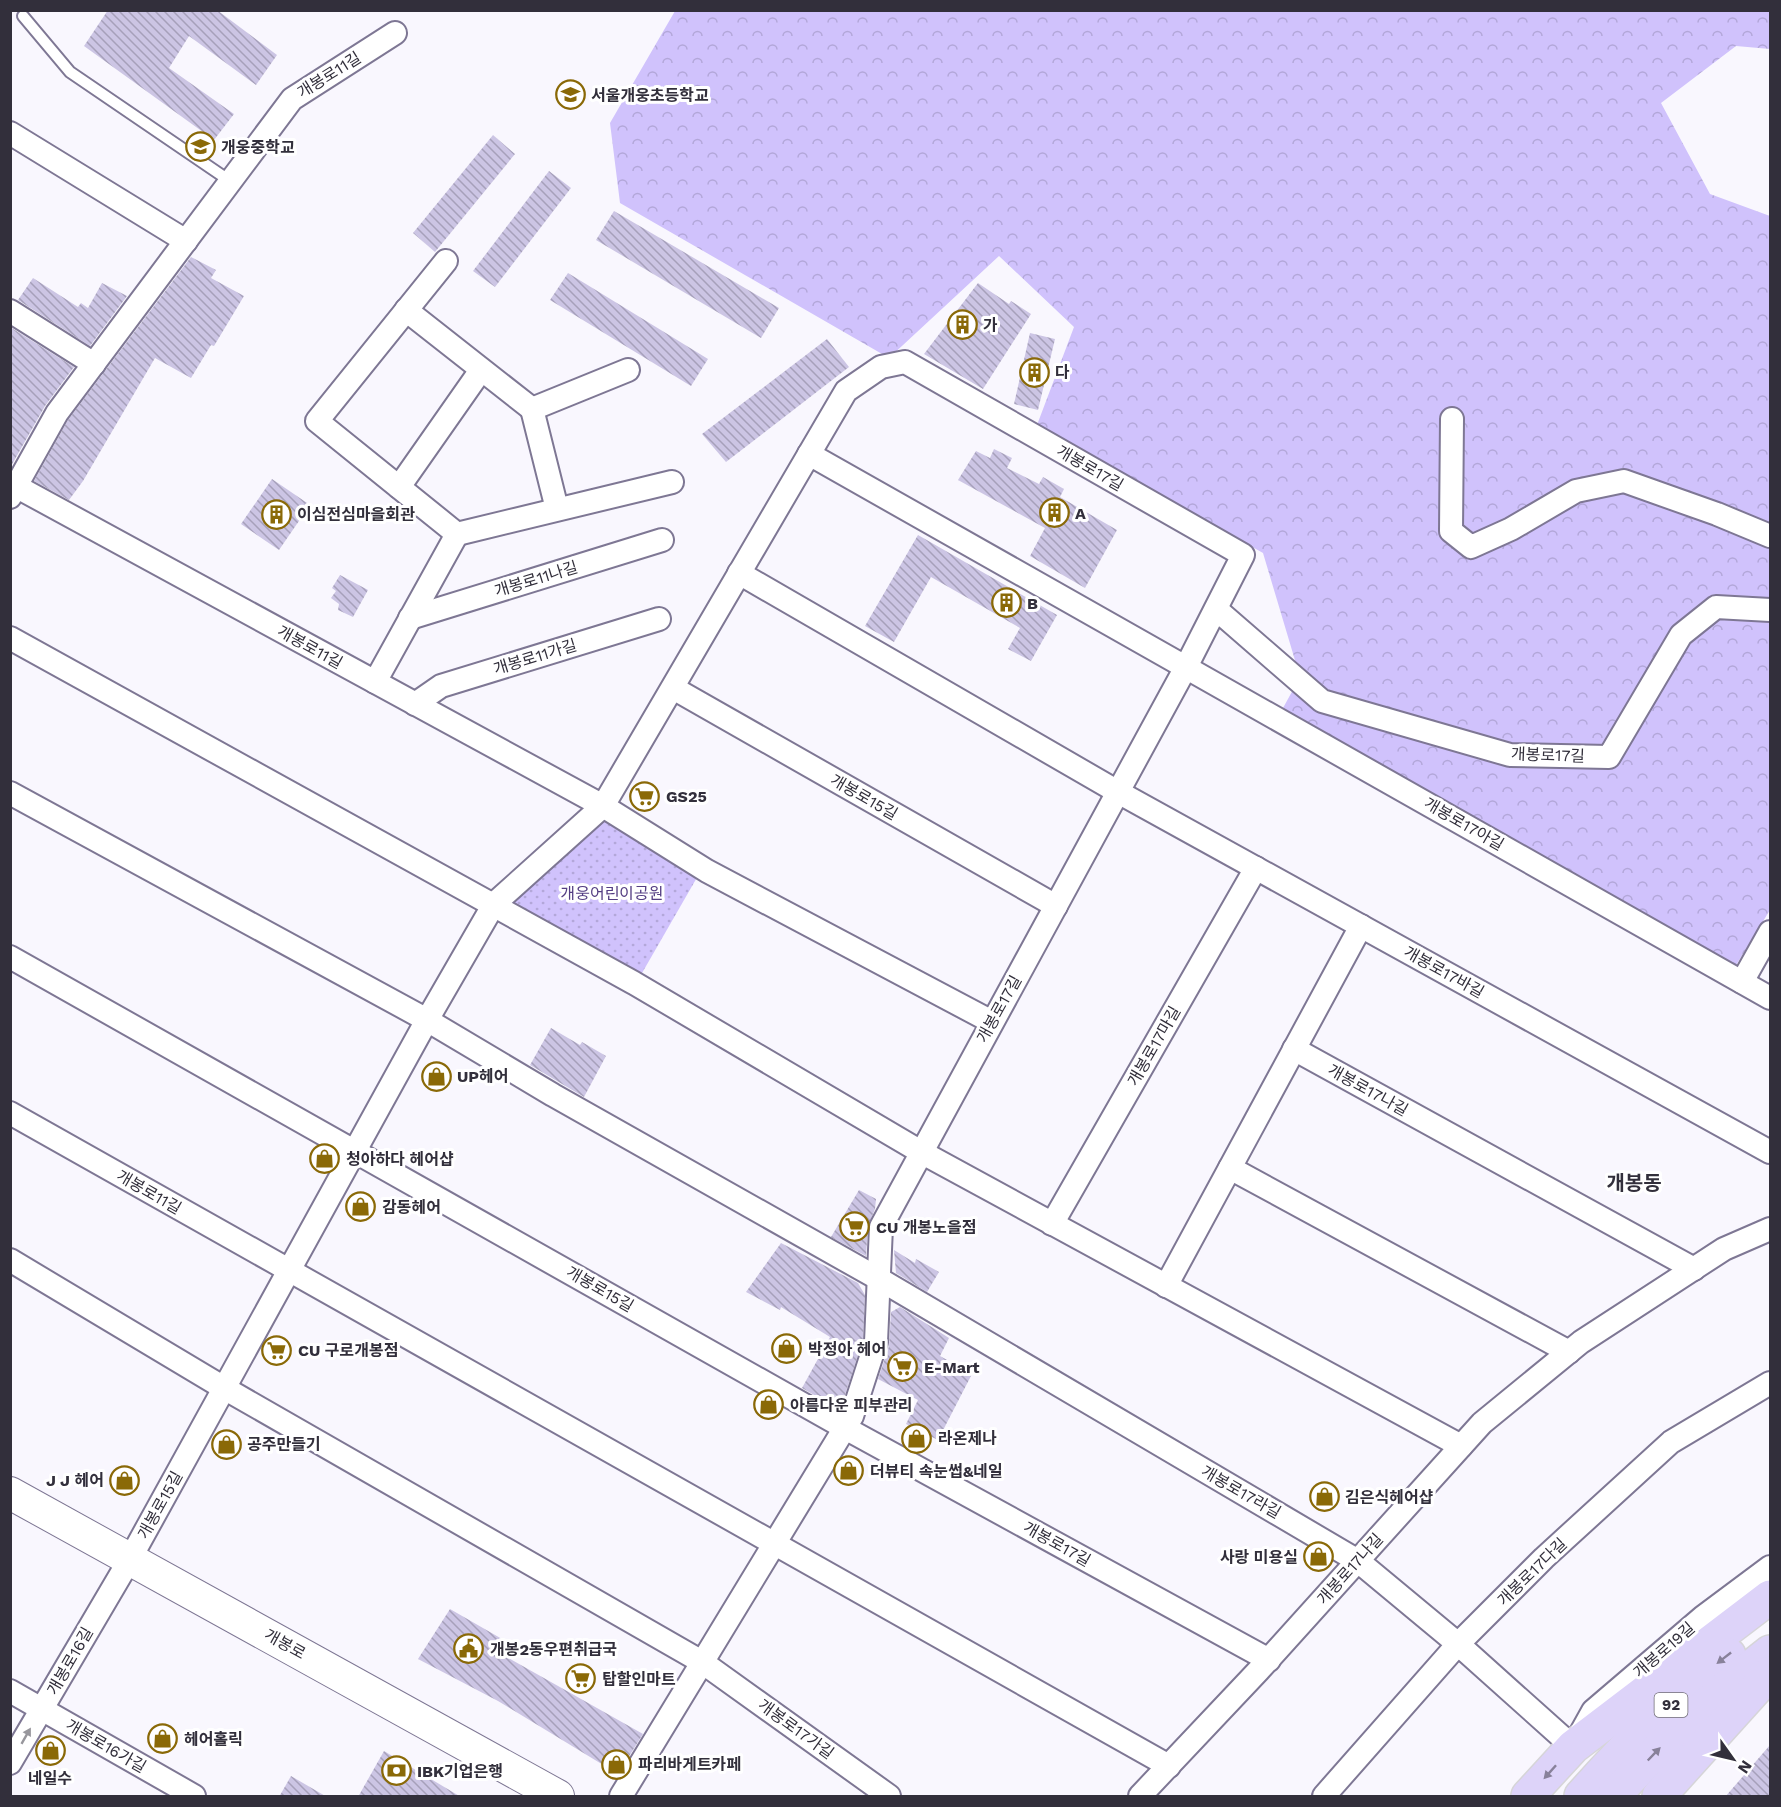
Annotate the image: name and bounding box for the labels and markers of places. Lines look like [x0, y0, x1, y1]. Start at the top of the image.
school or university icon: 서울개웅초등학교 [554, 79, 586, 111]
place label: 서울개웅초등학교 [591, 86, 709, 105]
school or university icon: 개웅중학교 [184, 131, 216, 163]
place label: 개웅중학교 [221, 138, 295, 157]
building icon: 가 [946, 309, 978, 341]
place label: 가 [983, 316, 998, 335]
building icon: 다 [1018, 356, 1050, 388]
place label: 다 [1055, 363, 1070, 382]
building icon: A [1038, 497, 1070, 529]
building icon: 이심전심마을회관 [260, 498, 292, 530]
place label: A [1075, 504, 1086, 523]
place label: 이심전심마을회관 [297, 505, 415, 524]
building icon: B [990, 587, 1022, 619]
place label: B [1027, 594, 1038, 613]
supermarket icon: GS25 [629, 780, 661, 812]
place label: GS25 [666, 787, 707, 806]
shop icon: UP헤어 [420, 1060, 452, 1092]
place label: UP헤어 [457, 1067, 509, 1086]
shop icon: 청아하다 헤어샵 [309, 1143, 341, 1175]
place label: 청아하다 헤어샵 [346, 1150, 454, 1169]
shop icon: 감동헤어 [345, 1191, 377, 1223]
place label: 감동헤어 [382, 1198, 441, 1217]
supermarket icon: CU 개봉노을점 [839, 1211, 871, 1243]
place label: CU 개봉노을점 [876, 1218, 976, 1237]
shop icon: 박정아 헤어 [771, 1333, 803, 1365]
supermarket icon: CU 구로개봉점 [261, 1334, 293, 1366]
place label: 박정아 헤어 [808, 1340, 886, 1359]
place label: CU 구로개봉점 [298, 1341, 398, 1360]
supermarket icon: E-Mart [887, 1351, 919, 1383]
place label: E-Mart [924, 1358, 980, 1377]
shop icon: 아름다운 피부관리 [753, 1389, 785, 1421]
place label: 아름다운 피부관리 [790, 1396, 912, 1415]
shop icon: 라온제나 [901, 1422, 933, 1454]
shop icon: 공주만들기 [210, 1428, 242, 1460]
place label: 라온제나 [938, 1429, 997, 1448]
place label: 공주만들기 [247, 1435, 321, 1454]
shop icon: 더뷰티 속눈썹&네일 [833, 1455, 865, 1487]
place label: 더뷰티 속눈썹&네일 [870, 1462, 1003, 1481]
shop icon: J J 헤어 [109, 1464, 141, 1496]
place label: J J 헤어 [46, 1471, 104, 1490]
shop icon: 김은식헤어샵 [1308, 1481, 1340, 1513]
place label: 김은식헤어샵 [1345, 1488, 1434, 1507]
shop icon: 사랑 미용실 [1303, 1541, 1335, 1573]
place label: 사랑 미용실 [1220, 1548, 1298, 1567]
public building icon: 개봉2동우편취급국 [453, 1633, 485, 1665]
place label: 개봉2동우편취급국 [490, 1640, 617, 1659]
supermarket icon: 탑할인마트 [565, 1663, 597, 1695]
place label: 탑할인마트 [602, 1670, 676, 1689]
shop icon: 헤어홀릭 [147, 1723, 179, 1755]
place label: 헤어홀릭 [184, 1730, 243, 1749]
shop icon: 네일수 [34, 1734, 66, 1766]
shop icon: 파리바게트카페 [601, 1748, 633, 1780]
bank icon: IBK기업은행 [380, 1755, 412, 1787]
place label: 파리바게트카페 [638, 1755, 741, 1774]
place label: IBK기업은행 [417, 1762, 503, 1781]
place label: 네일수 [28, 1769, 72, 1788]

